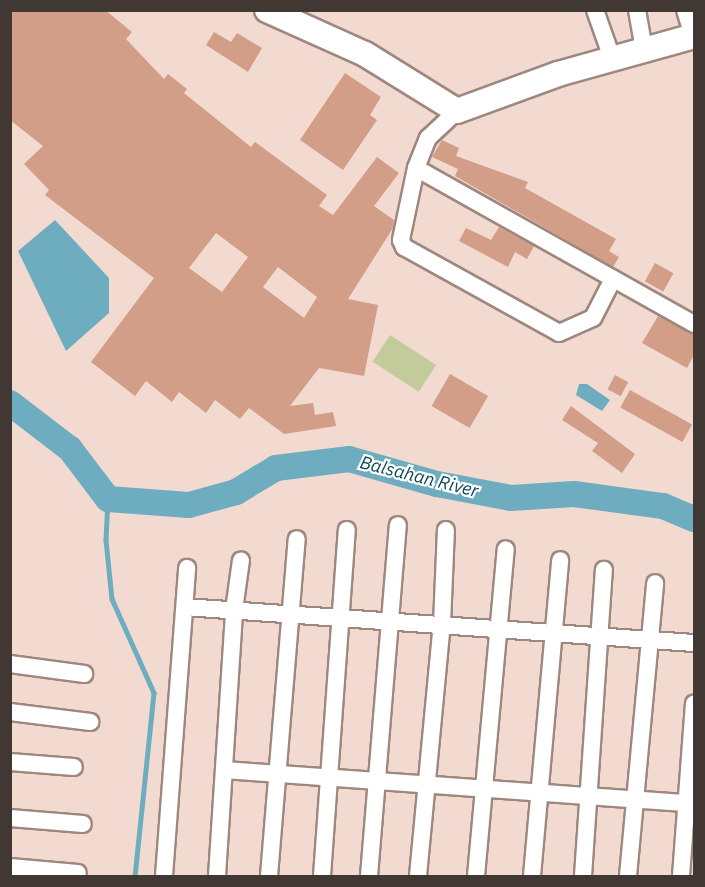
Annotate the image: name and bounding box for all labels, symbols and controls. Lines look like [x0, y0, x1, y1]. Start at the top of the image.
water label: Balsahan River [358, 452, 480, 502]

